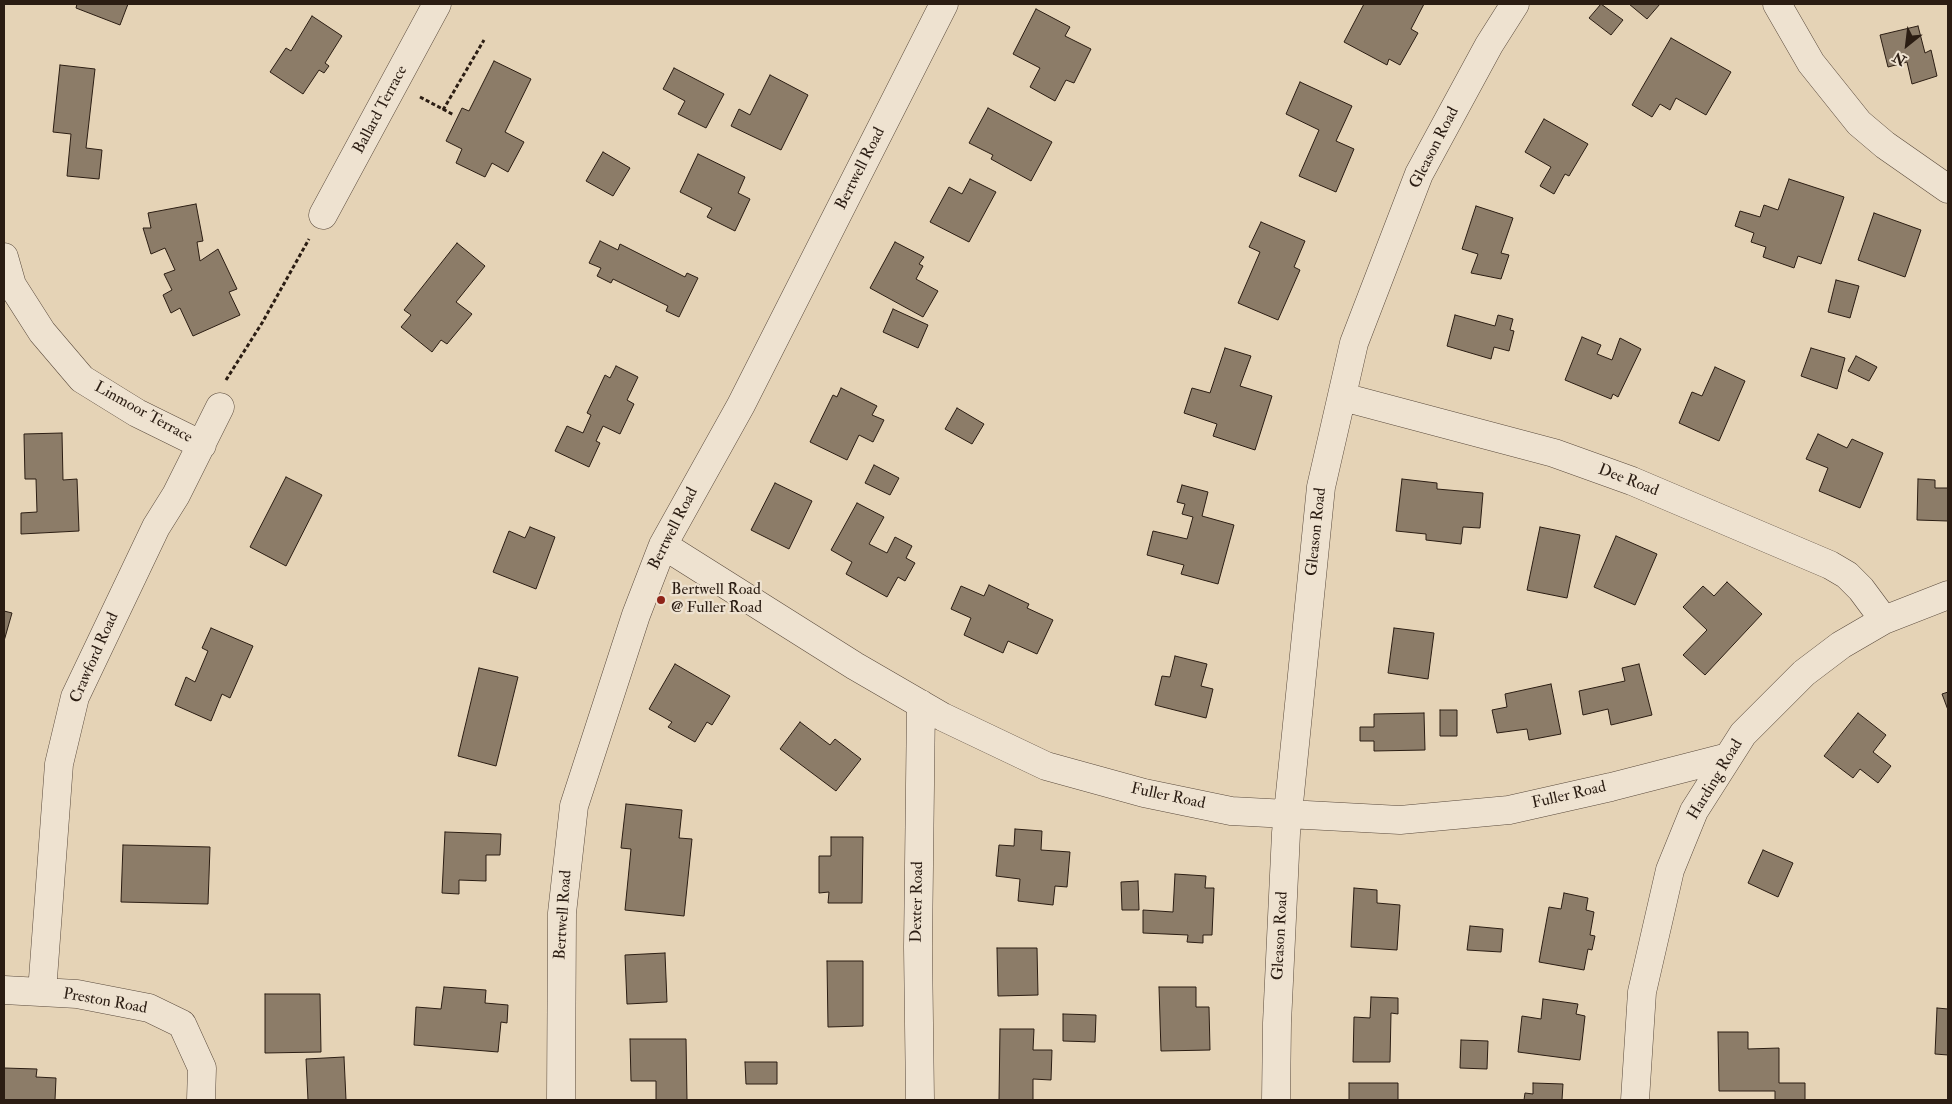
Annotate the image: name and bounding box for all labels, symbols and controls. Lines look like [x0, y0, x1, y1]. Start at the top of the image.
north arrow [1882, 20, 1932, 70]
text: N [1890, 48, 1909, 69]
street label: Ballard Terrace [350, 63, 412, 157]
street label: Gleason Road [1406, 104, 1464, 192]
street label: Bertwell Road [832, 125, 890, 213]
street label: Linmoor Terrace [91, 378, 195, 448]
street label: Dee Road [1595, 461, 1661, 501]
street label: Bertwell Road [645, 485, 703, 573]
street label: Gleason Road [1303, 487, 1331, 577]
place label: Bertwell Road @ Fuller Road [671, 581, 762, 619]
marker: Bertwell Road @ Fuller Road [655, 594, 667, 606]
street label: Crawford Road [66, 610, 124, 706]
street label: Harding Road [1684, 736, 1748, 824]
street label: Fuller Road [1530, 778, 1608, 814]
street label: Fuller Road [1129, 780, 1207, 814]
street label: Dexter Road [908, 861, 928, 943]
street label: Bertwell Road [551, 870, 577, 960]
street label: Gleason Road [1269, 891, 1293, 981]
street label: Preston Road [61, 985, 149, 1019]

